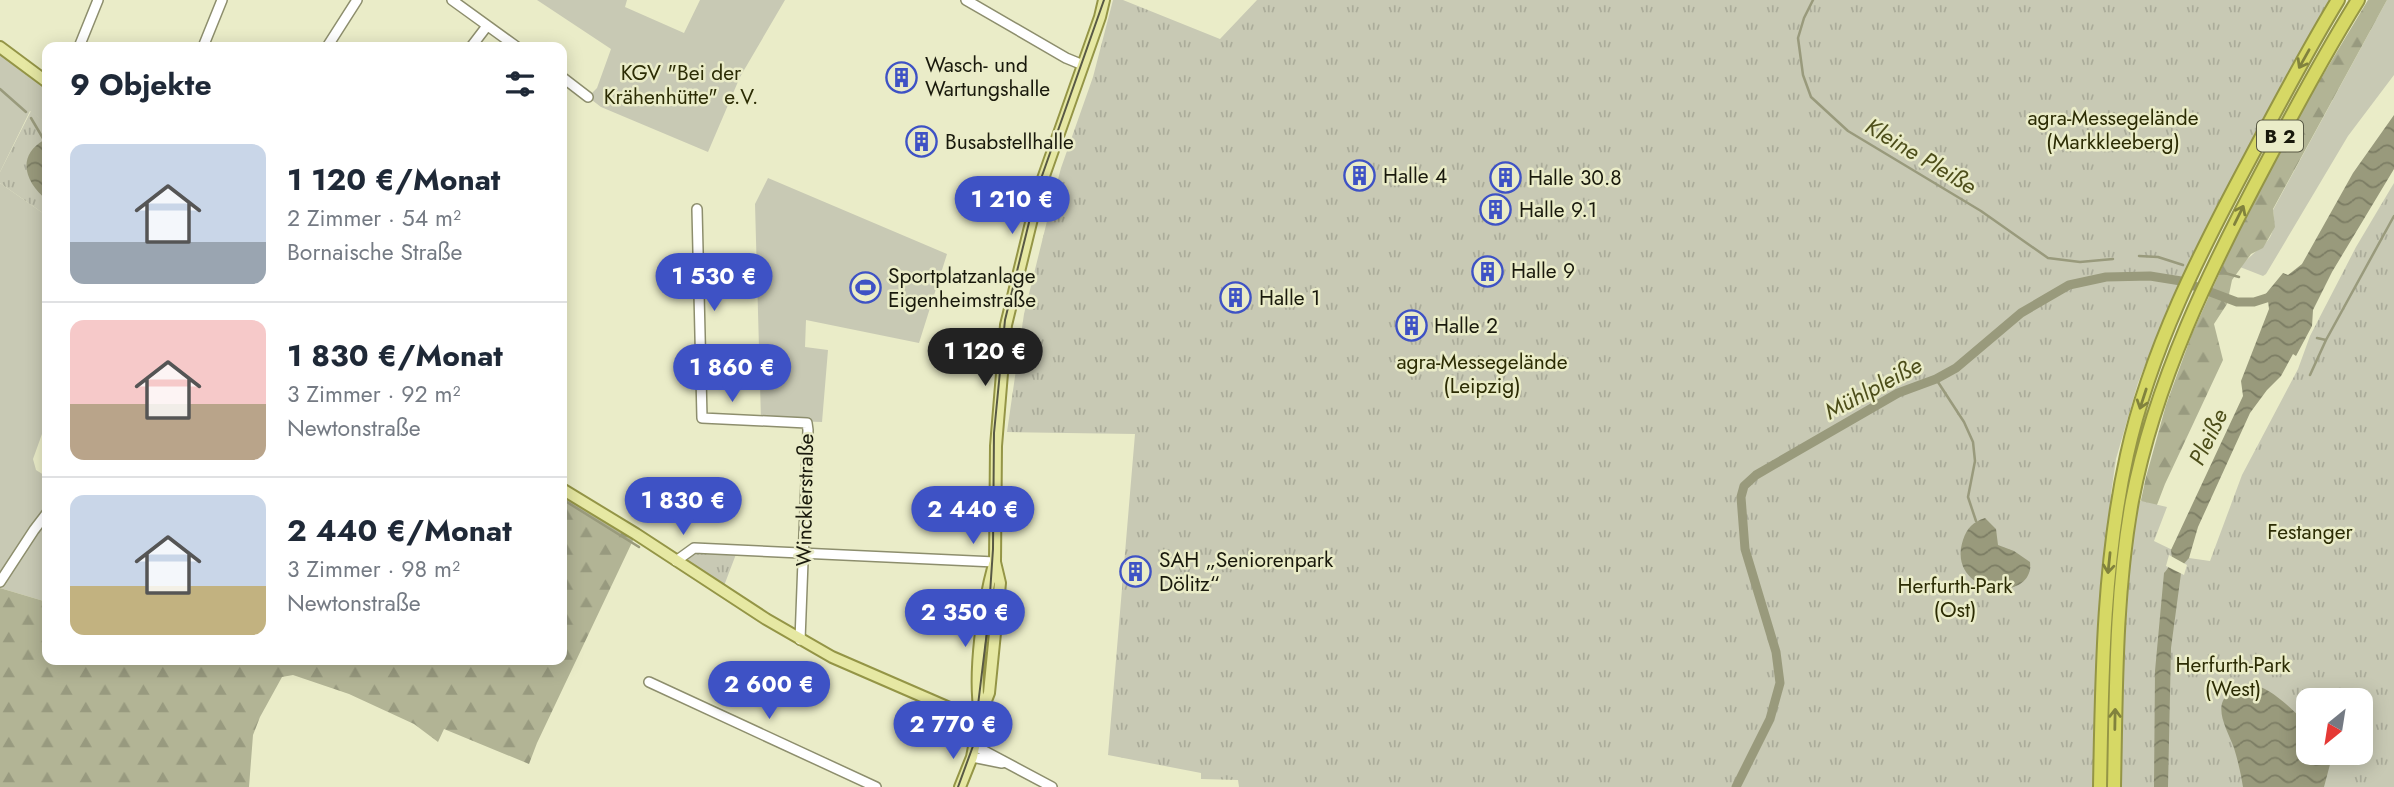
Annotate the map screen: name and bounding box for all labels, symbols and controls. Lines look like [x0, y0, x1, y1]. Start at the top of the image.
one-way arrow [2297, 48, 2310, 69]
place label: Wasch- und Wartungshalle [925, 50, 1050, 104]
park label: KGV "Bei der Krähenhütte" e.V. [604, 58, 758, 112]
building icon: Wasch- und Wartungshalle [885, 60, 919, 94]
text: 9 Objekte [70, 63, 212, 106]
icon: filters [501, 65, 539, 103]
park label: agra-Messegelände (Markkleeberg) [2028, 103, 2199, 157]
water label: Kleine Pleiße [1859, 109, 1983, 203]
road number: B 2 [2257, 120, 2303, 152]
building icon: Busabstellhalle [905, 125, 939, 159]
place label: Busabstellhalle [945, 127, 1074, 157]
text: 1 120 €/Monat [287, 158, 500, 201]
building icon: Halle 4 [1343, 159, 1377, 193]
place label: Halle 4 [1383, 161, 1447, 191]
building icon: Halle 30.8 [1488, 161, 1522, 195]
place label: Halle 30.8 [1528, 163, 1622, 193]
icon: home [126, 172, 210, 256]
pin: 1 210 € [947, 176, 1077, 236]
text: 1 210 € [971, 182, 1053, 216]
building icon: Halle 9.1 [1479, 193, 1513, 227]
place label: Halle 9.1 [1519, 195, 1597, 225]
text: 2 Zimmer · 54 m² [287, 201, 461, 235]
one-way arrow [2233, 205, 2247, 226]
text: Bornaische Straße [287, 235, 462, 269]
pin: 1 530 € [649, 254, 779, 313]
building icon: Halle 9 [1471, 254, 1505, 288]
place label: Halle 9 [1511, 256, 1575, 286]
text: 1 530 € [672, 259, 756, 293]
place label: Sportplatzanlage Eigenheimstraße [888, 261, 1036, 315]
sports icon: Sportplatzanlage Eigenheimstraße [848, 271, 882, 305]
building icon: Halle 1 [1219, 281, 1253, 315]
place label: Halle 1 [1259, 283, 1320, 313]
building icon: Halle 2 [1394, 309, 1428, 343]
place label: Halle 2 [1434, 311, 1498, 341]
pin: 1 120 € [920, 328, 1050, 388]
text: 1 830 €/Monat [287, 334, 503, 377]
text: 1 120 € [944, 334, 1026, 368]
pin: 1 860 € [667, 344, 797, 404]
park label: agra-Messegelände (Leipzig) [1397, 347, 1568, 401]
icon: home [126, 348, 210, 432]
water label: Mühlpleiße [1818, 348, 1928, 428]
text: 1 860 € [689, 350, 775, 384]
text: 3 Zimmer · 92 m² [287, 377, 460, 411]
one-way arrow [2135, 387, 2148, 409]
water label: Pleiße [2180, 403, 2236, 471]
text: Newtonstraße [287, 411, 421, 445]
street label: Wincklerstraße [789, 433, 821, 567]
pin: 1 830 € [618, 477, 748, 537]
text: 1 830 € [641, 483, 725, 517]
pin: 2 440 € [908, 486, 1038, 546]
text: 2 440 € [927, 492, 1019, 526]
text: 2 440 €/Monat [287, 509, 512, 552]
park label: Festanger [2267, 517, 2353, 547]
icon: home [126, 523, 210, 607]
place label: SAH „Seniorenpark Dölitz“ [1159, 545, 1334, 599]
one-way arrow [2103, 551, 2116, 574]
text: 3 Zimmer · 98 m² [287, 552, 460, 586]
building icon: SAH „Seniorenpark Dölitz“ [1119, 555, 1153, 589]
park label: Herfurth-Park (Ost) [1897, 571, 2013, 625]
text: Newtonstraße [287, 586, 421, 620]
pin: 2 350 € [900, 590, 1030, 649]
text: 2 350 € [921, 595, 1009, 629]
park label: Herfurth-Park (West) [2175, 650, 2291, 704]
pin: 2 600 € [704, 662, 834, 721]
text: 2 600 € [724, 667, 814, 701]
north arrow [2296, 688, 2373, 765]
map controls [2296, 688, 2373, 765]
pin: 2 770 € [888, 702, 1018, 761]
text: 2 770 € [910, 707, 996, 741]
one-way arrow [2109, 708, 2122, 731]

